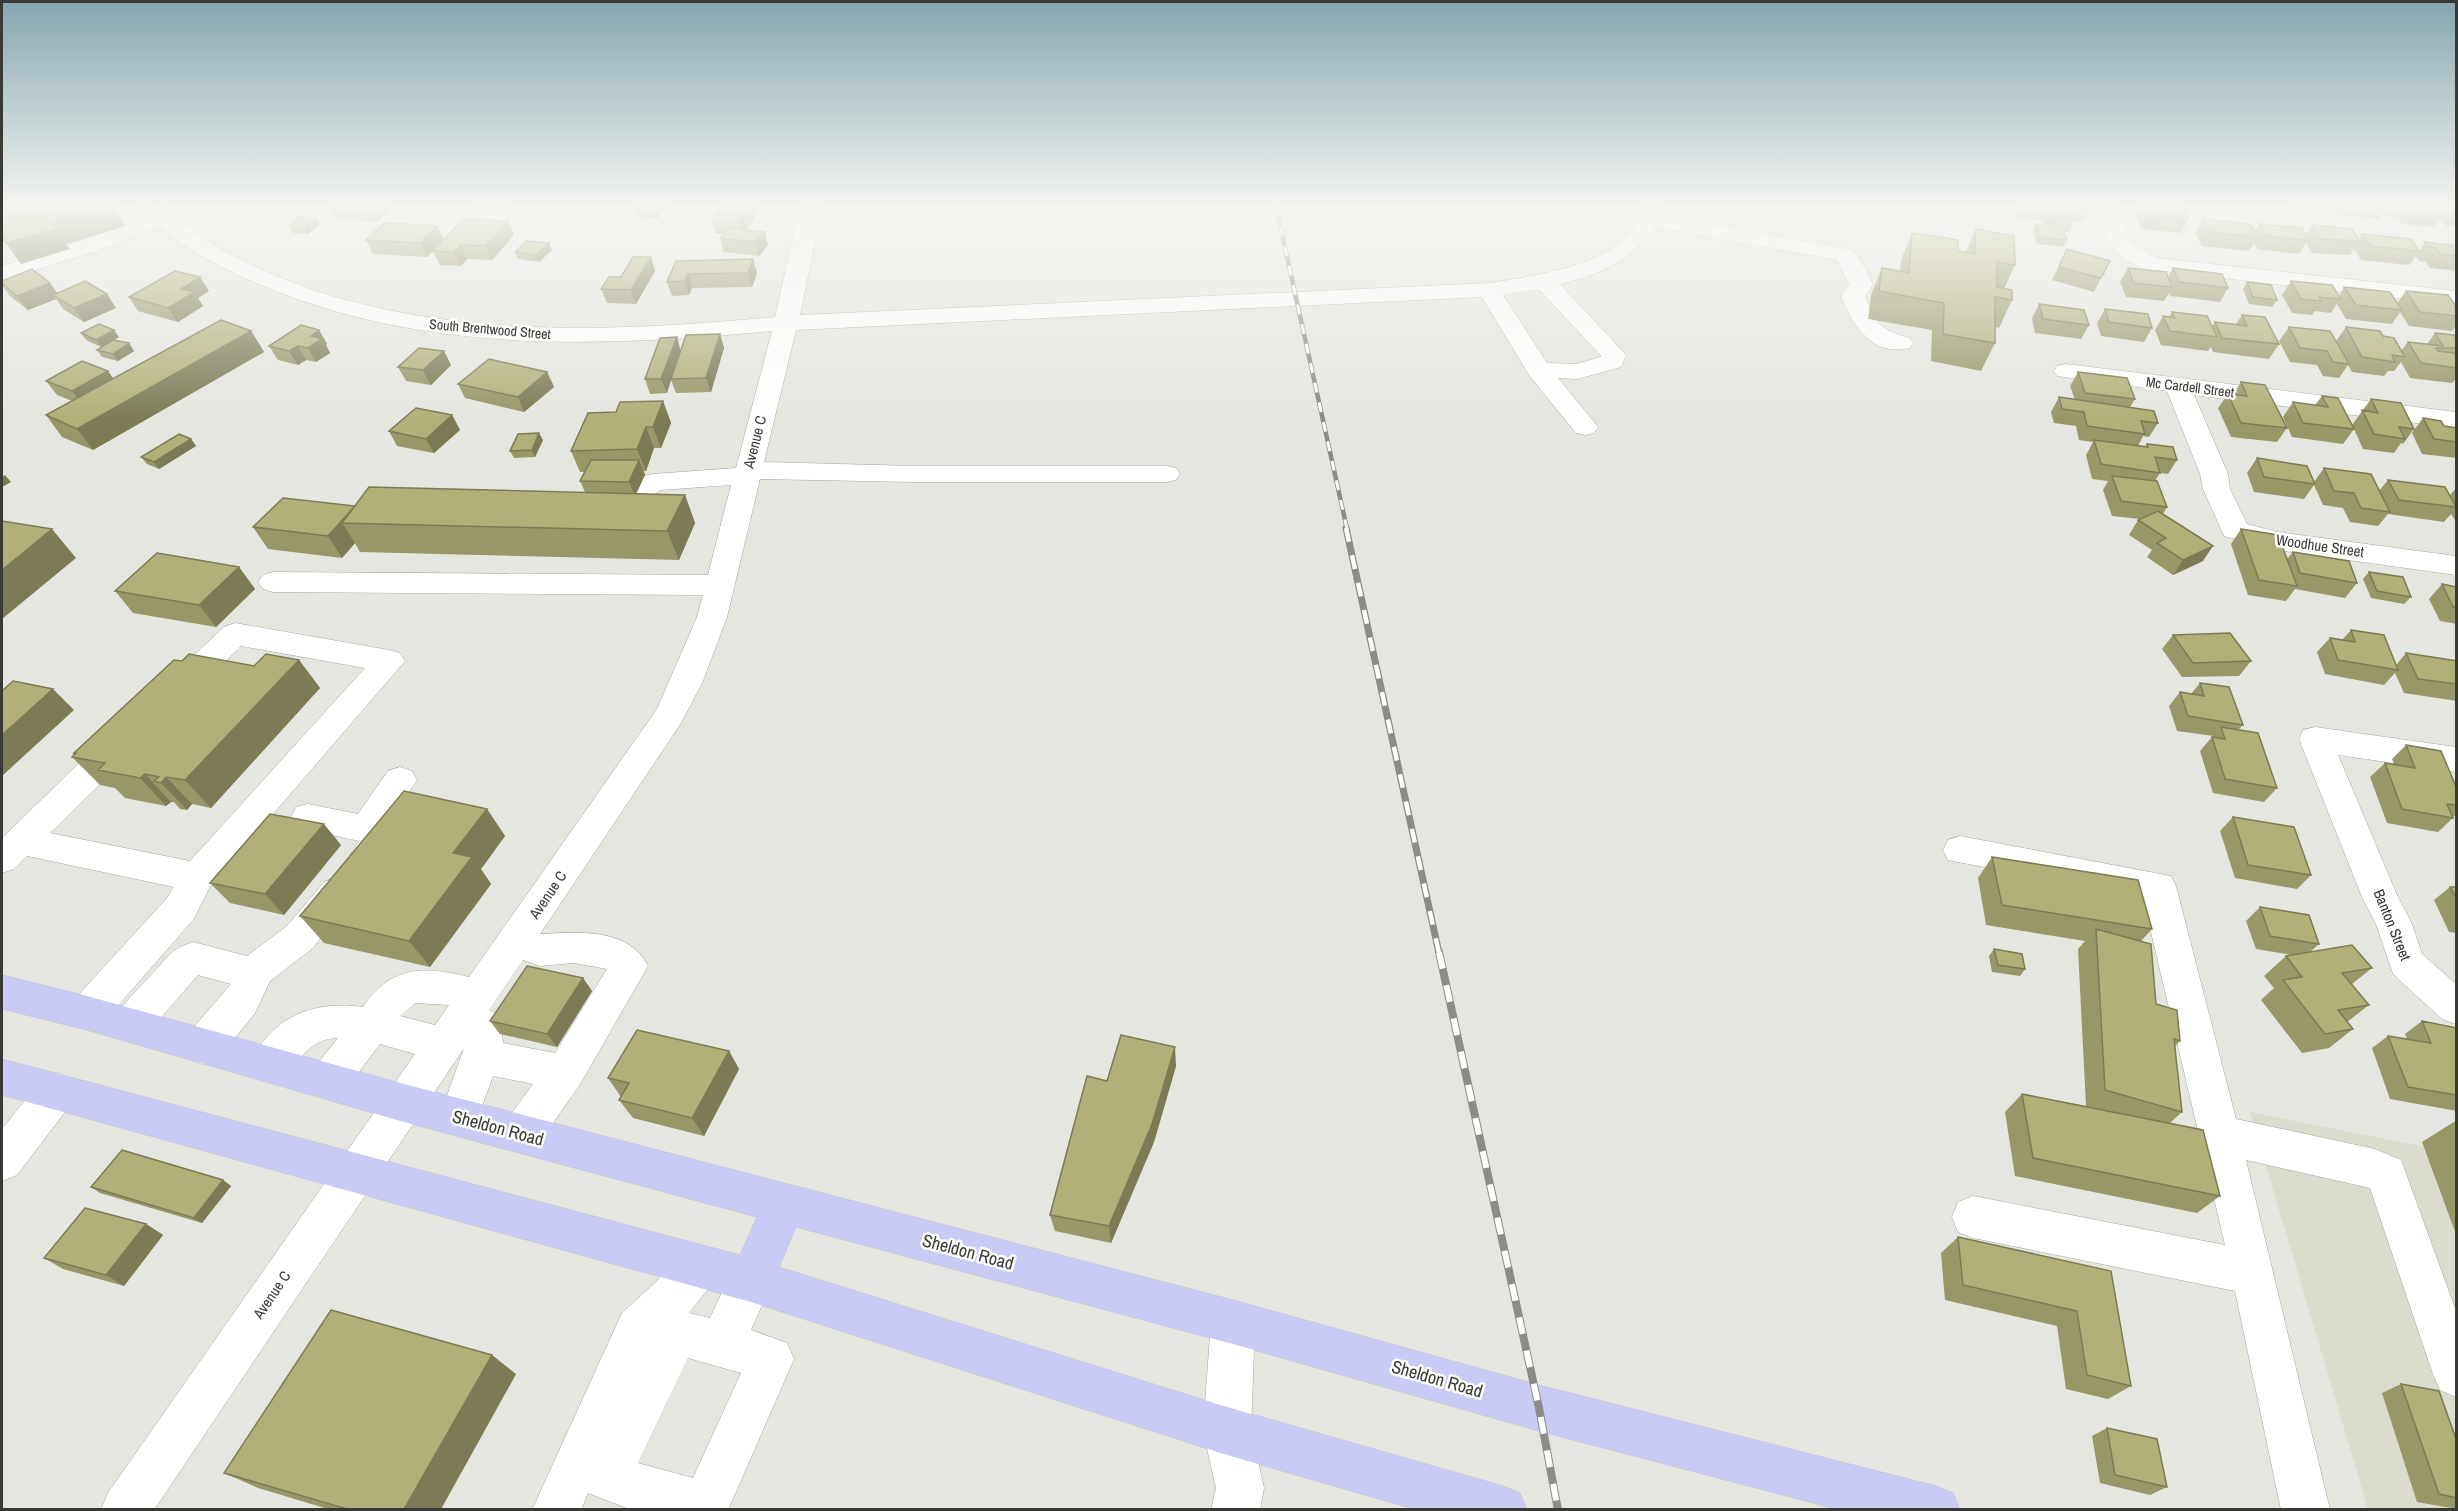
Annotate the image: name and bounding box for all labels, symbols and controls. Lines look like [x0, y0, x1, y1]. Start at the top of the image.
street label: South Brentwood Street [428, 315, 552, 343]
street label: Mc Cardell Street [2145, 373, 2235, 401]
street label: Avenue C [738, 413, 771, 471]
street label: Woodhue Street [2275, 529, 2366, 562]
street label: Avenue C [523, 866, 571, 924]
street label: Banton Street [2369, 886, 2417, 964]
street label: Sheldon Road [450, 1103, 547, 1152]
street label: Sheldon Road [920, 1227, 1017, 1276]
street label: Avenue C [247, 1266, 295, 1324]
street label: Sheldon Road [1389, 1354, 1486, 1403]

